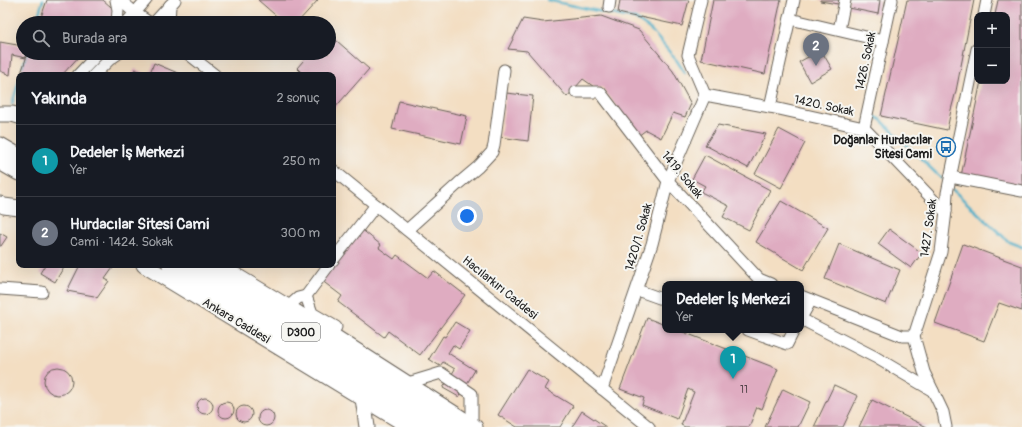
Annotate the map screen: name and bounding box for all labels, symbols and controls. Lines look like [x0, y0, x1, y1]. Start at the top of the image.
map controls [974, 12, 1010, 84]
button: + [974, 12, 1010, 48]
search box [16, 16, 336, 60]
icon: search [30, 27, 52, 49]
text: Burada ara [62, 29, 127, 48]
street label: 1426. Sokak [852, 30, 880, 92]
pin: 2 [803, 33, 829, 66]
button: − [974, 48, 1010, 84]
text: Yakında [32, 88, 87, 109]
text: 2 sonuç [277, 90, 320, 106]
street label: 1420. Sokak [793, 92, 855, 120]
place label: Doğanlar Hurdacılar Sitesi Cami [833, 133, 933, 162]
bus stop icon: Doğanlar Hurdacılar Sitesi Cami [935, 136, 957, 158]
text: Dedeler İş Merkezi [70, 143, 184, 162]
street label: 1419. Sokak [658, 148, 706, 202]
text: 1 [42, 153, 48, 169]
text: 250 m [282, 153, 320, 169]
text: Yer [70, 162, 87, 178]
street label: 1427. Sokak [917, 198, 941, 258]
street label: 1420/1. Sokak [622, 201, 656, 273]
your location [457, 206, 477, 226]
text: Hurdacılar Sitesi Cami [70, 215, 209, 234]
text: 2 [41, 225, 49, 241]
text: 300 m [281, 225, 320, 241]
text: Cami · 1424. Sokak [70, 234, 173, 250]
street label: Hacılarkırı Caddesi [459, 253, 541, 323]
popup [662, 281, 804, 333]
text: Dedeler İş Merkezi [676, 290, 790, 309]
street label: Ankara Caddesi [199, 295, 273, 347]
text: Yer [676, 309, 693, 325]
road number: D300 [282, 323, 320, 341]
pin: 1 [720, 346, 746, 379]
house number: 11 [740, 384, 748, 396]

